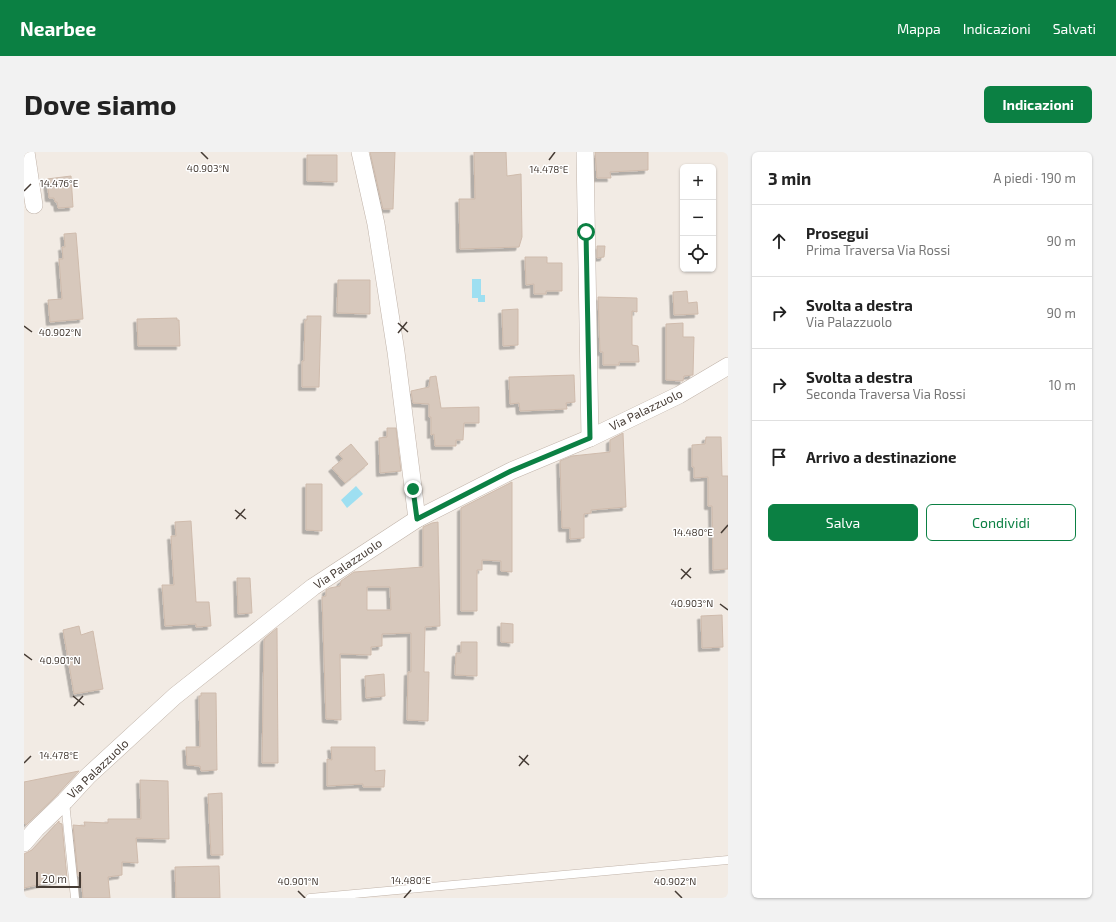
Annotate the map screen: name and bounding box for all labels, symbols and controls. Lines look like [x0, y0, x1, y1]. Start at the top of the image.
text: Nearbee [20, 17, 96, 40]
text: Mappa [897, 20, 941, 37]
text: Indicazioni [963, 20, 1031, 37]
text: Salvati [1053, 20, 1096, 37]
button: Indicazioni [984, 86, 1092, 123]
text: Dove siamo [24, 87, 177, 121]
text: 40.903°N [187, 162, 229, 174]
text: 14.478°E [530, 163, 569, 175]
map controls [680, 164, 716, 272]
button: + [680, 164, 716, 200]
text: 3 min [768, 168, 811, 188]
text: A piedi · 190 m [993, 170, 1076, 186]
text: 14.476°E [40, 177, 79, 189]
button: − [680, 200, 716, 236]
route start [577, 223, 595, 241]
text: Prosegui [806, 224, 869, 242]
icon: ahead [768, 230, 790, 252]
text: 90 m [1046, 233, 1076, 249]
button: locate [680, 236, 716, 272]
text: Prima Traversa Via Rossi [806, 242, 950, 258]
text: Svolta a destra [806, 296, 913, 314]
icon: right [768, 302, 790, 324]
text: 90 m [1046, 305, 1076, 321]
text: Via Palazzuolo [806, 314, 892, 330]
text: 40.902°N [39, 326, 81, 338]
text: Svolta a destra [806, 368, 913, 386]
icon: right [768, 374, 790, 396]
text: 10 m [1049, 377, 1076, 393]
street label: Via Palazzuolo [607, 385, 685, 433]
text: Seconda Traversa Via Rossi [806, 386, 966, 402]
icon: arrive [768, 446, 790, 468]
text: Arrivo a destinazione [806, 448, 957, 466]
route end [404, 480, 422, 498]
button: Salva [768, 504, 918, 541]
button: Condividi [926, 504, 1076, 541]
text: 14.480°E [673, 526, 713, 538]
street label: Via Palazzuolo [311, 535, 384, 591]
text: 40.903°N [671, 597, 713, 609]
text: 40.901°N [40, 654, 80, 666]
street label: Via Palazzuolo [64, 735, 131, 801]
text: 14.478°E [40, 749, 79, 761]
scale bar [36, 870, 81, 889]
text: 20 m [42, 872, 67, 885]
text: 14.480°E [391, 874, 431, 886]
text: 40.901°N [278, 875, 318, 887]
text: 40.902°N [654, 875, 696, 887]

